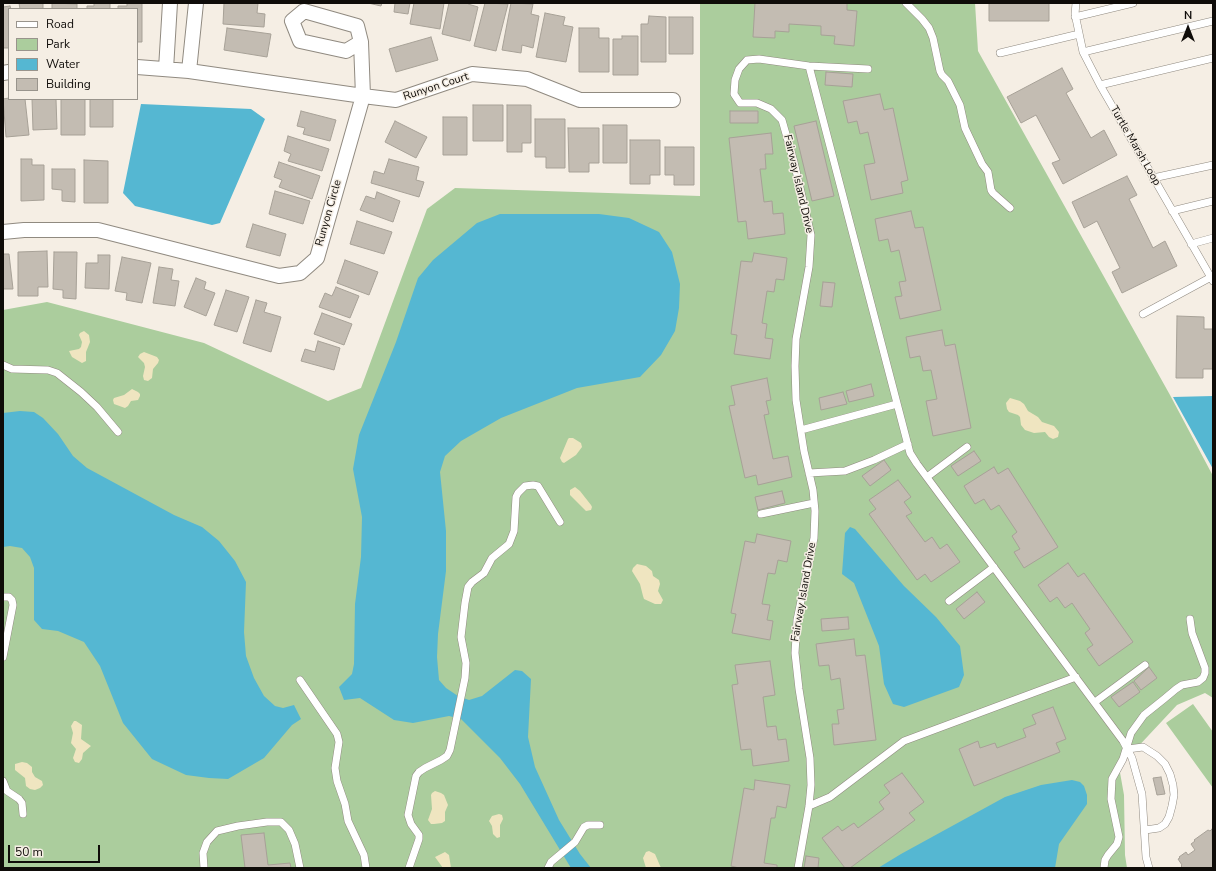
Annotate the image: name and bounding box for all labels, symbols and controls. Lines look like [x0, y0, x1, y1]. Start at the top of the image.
legend [8, 8, 138, 100]
north arrow [1168, 8, 1208, 48]
text: N [1184, 8, 1192, 23]
text: Road [46, 16, 74, 32]
text: Park [46, 36, 70, 52]
text: Water [46, 56, 80, 72]
street label: Runyon Court [402, 70, 470, 104]
text: Building [46, 76, 91, 92]
street label: Turtle Marsh Loop [1107, 104, 1163, 188]
street label: Fairway Island Drive [780, 133, 816, 235]
street label: Runyon Circle [313, 178, 345, 248]
street label: Fairway Island Drive [789, 541, 819, 643]
scale bar [10, 837, 102, 863]
text: 50 m [15, 844, 43, 860]

